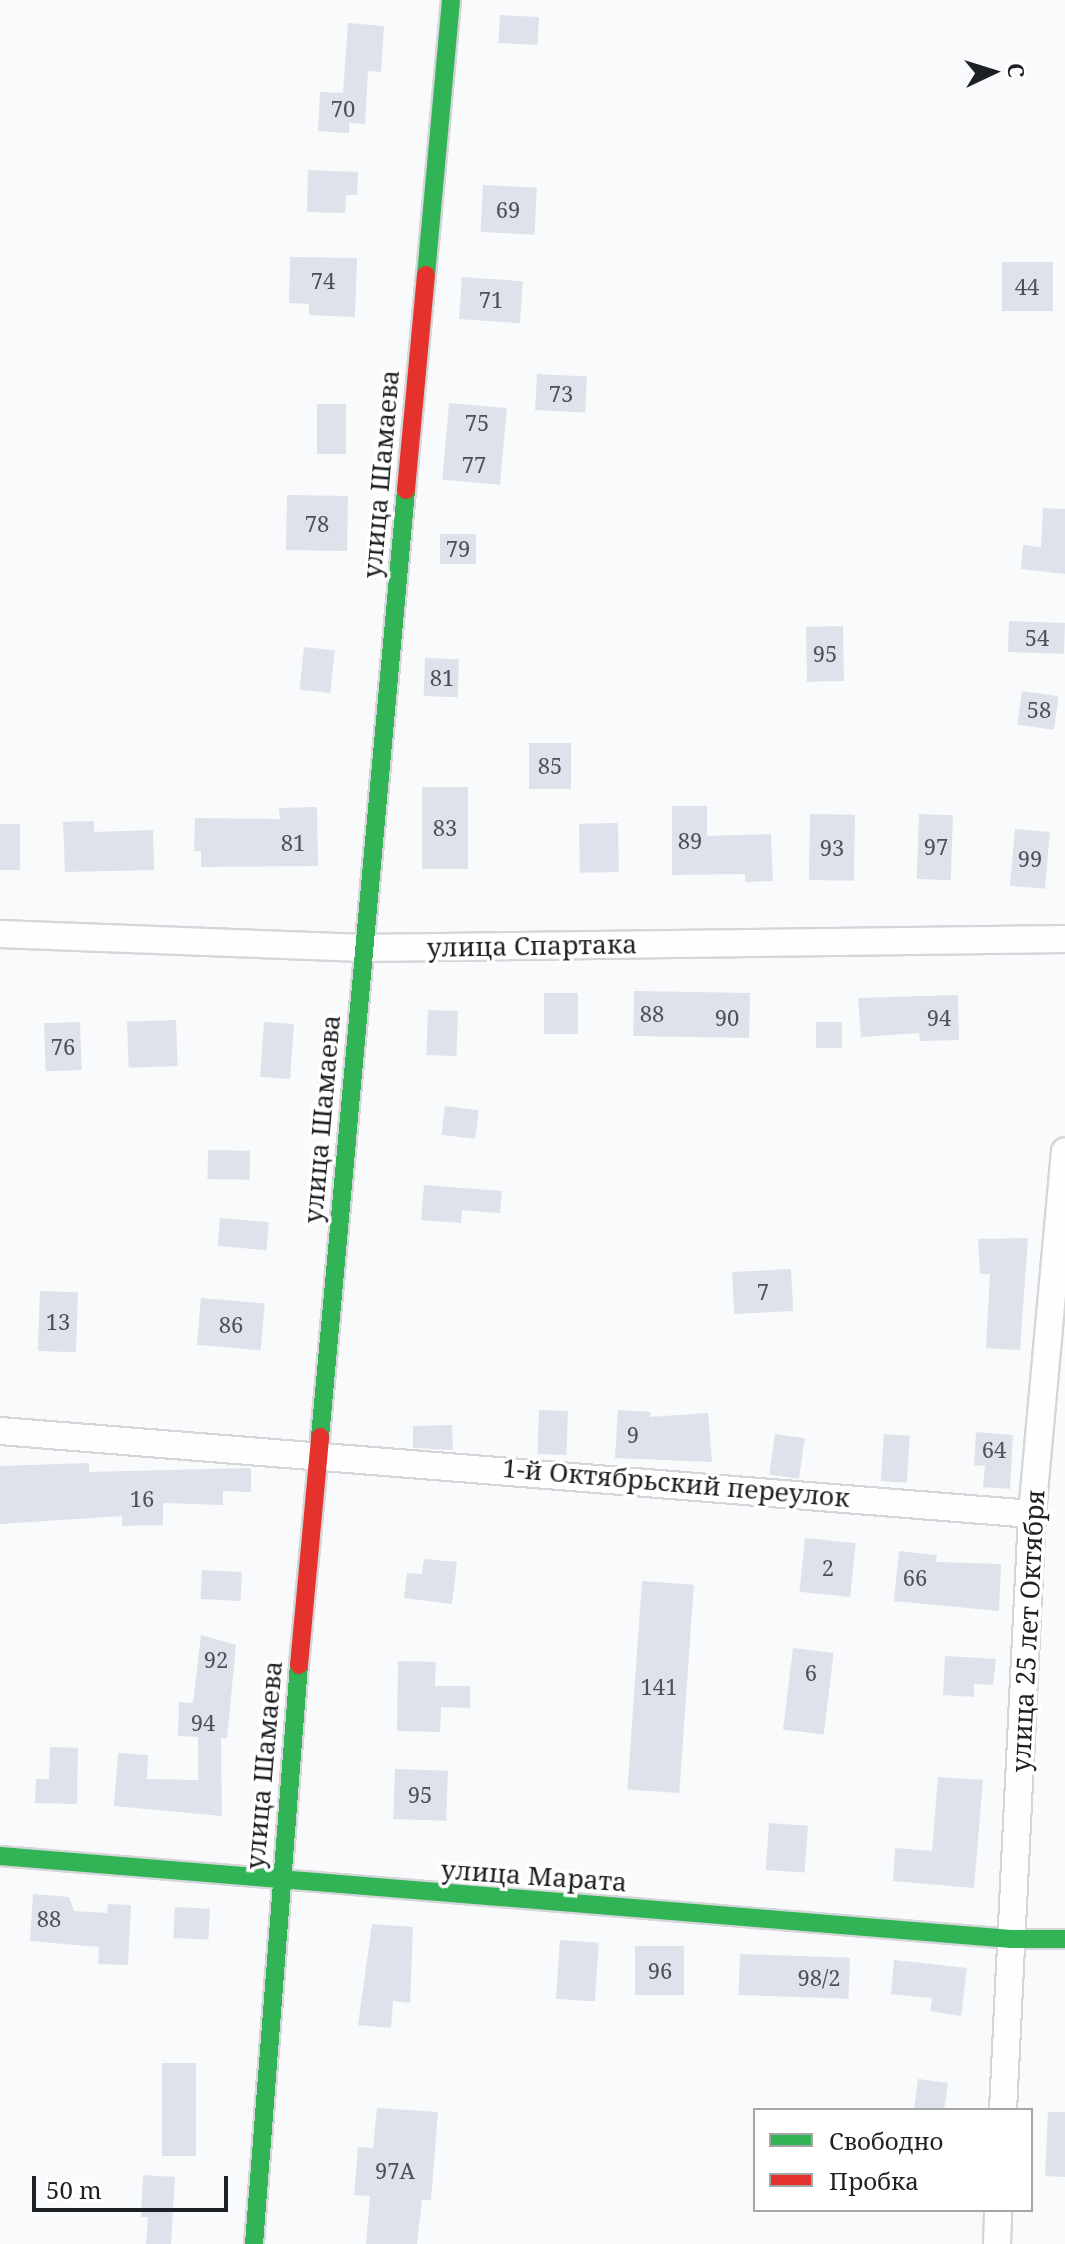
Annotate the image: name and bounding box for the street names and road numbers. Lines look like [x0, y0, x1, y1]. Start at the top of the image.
street label: улица Шамаева [356, 368, 406, 580]
street label: улица Спартака [427, 929, 637, 963]
street label: улица Шамаева [297, 1013, 347, 1225]
street label: 1-й Октябрьский переулок [501, 1452, 851, 1514]
street label: улица 25 лет Октября [1005, 1489, 1051, 1773]
street label: улица Шамаева [239, 1659, 289, 1871]
street label: улица Марата [440, 1854, 628, 1898]

